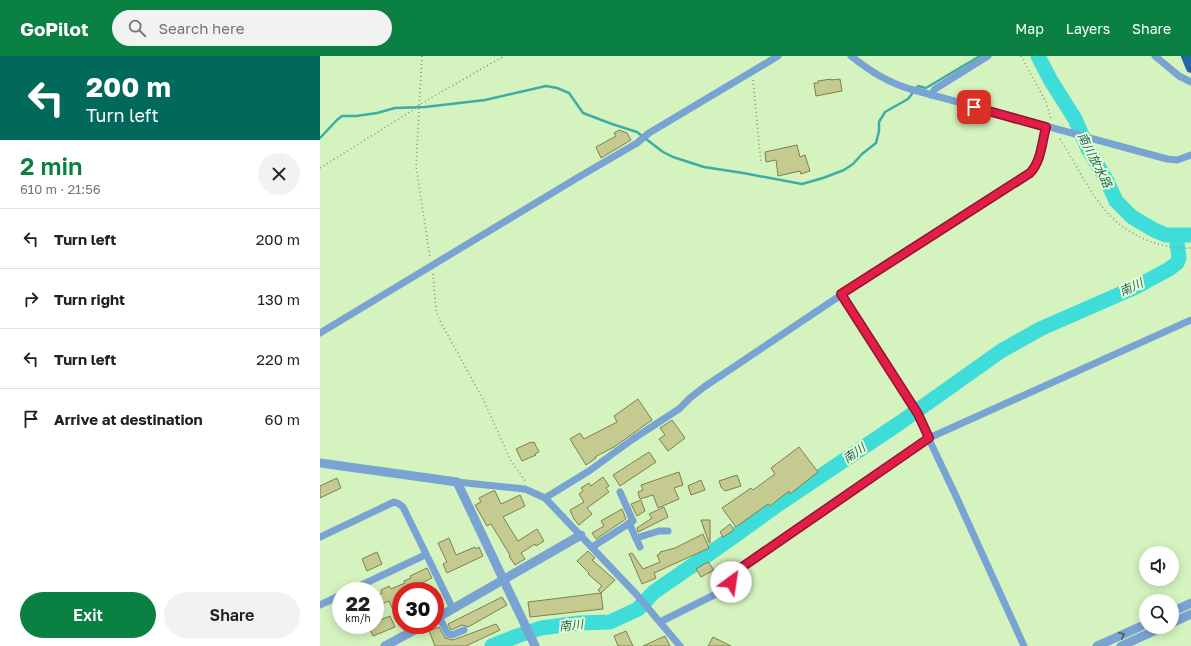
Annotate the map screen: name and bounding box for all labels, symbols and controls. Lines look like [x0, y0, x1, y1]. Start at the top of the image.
search box [112, 10, 392, 46]
text: GoPilot [20, 17, 88, 40]
icon: search [126, 17, 148, 39]
text: Search here [158, 19, 244, 37]
text: Map [1015, 20, 1044, 37]
text: Layers [1066, 20, 1110, 37]
text: Share [1132, 20, 1171, 37]
text: 200 m [86, 70, 171, 103]
icon: left [20, 72, 72, 124]
pin [957, 90, 991, 124]
icon: arrive [963, 96, 985, 118]
text: Turn left [86, 104, 159, 126]
water label: 南川放水路 [1075, 130, 1116, 191]
text: 2 min [20, 151, 82, 180]
button: close [258, 153, 300, 195]
text: 610 m · 21:56 [20, 181, 101, 197]
icon: left [20, 228, 42, 250]
text: Turn left [54, 230, 116, 248]
text: 200 m [256, 230, 300, 248]
water label: 南川 [1117, 274, 1147, 299]
icon: right [20, 288, 42, 310]
text: Turn right [54, 290, 125, 308]
text: 130 m [258, 290, 300, 308]
icon: left [20, 348, 42, 370]
text: Turn left [54, 350, 116, 368]
text: 220 m [256, 350, 300, 368]
icon: arrive [20, 408, 42, 430]
text: Arrive at destination [54, 410, 203, 428]
text: 60 m [265, 410, 300, 428]
water label: 南川 [840, 439, 870, 466]
map controls [1139, 546, 1179, 634]
button: sound [1139, 546, 1179, 586]
position arrow [710, 561, 752, 603]
speed limit sign: 30 [392, 582, 444, 634]
text: 22 [346, 591, 370, 615]
button: Exit [20, 592, 156, 638]
button: Share [164, 592, 300, 638]
button: search [1139, 594, 1179, 634]
text: km/h [345, 612, 371, 624]
water label: 南川 [558, 616, 586, 634]
one-way arrow [1117, 632, 1125, 640]

